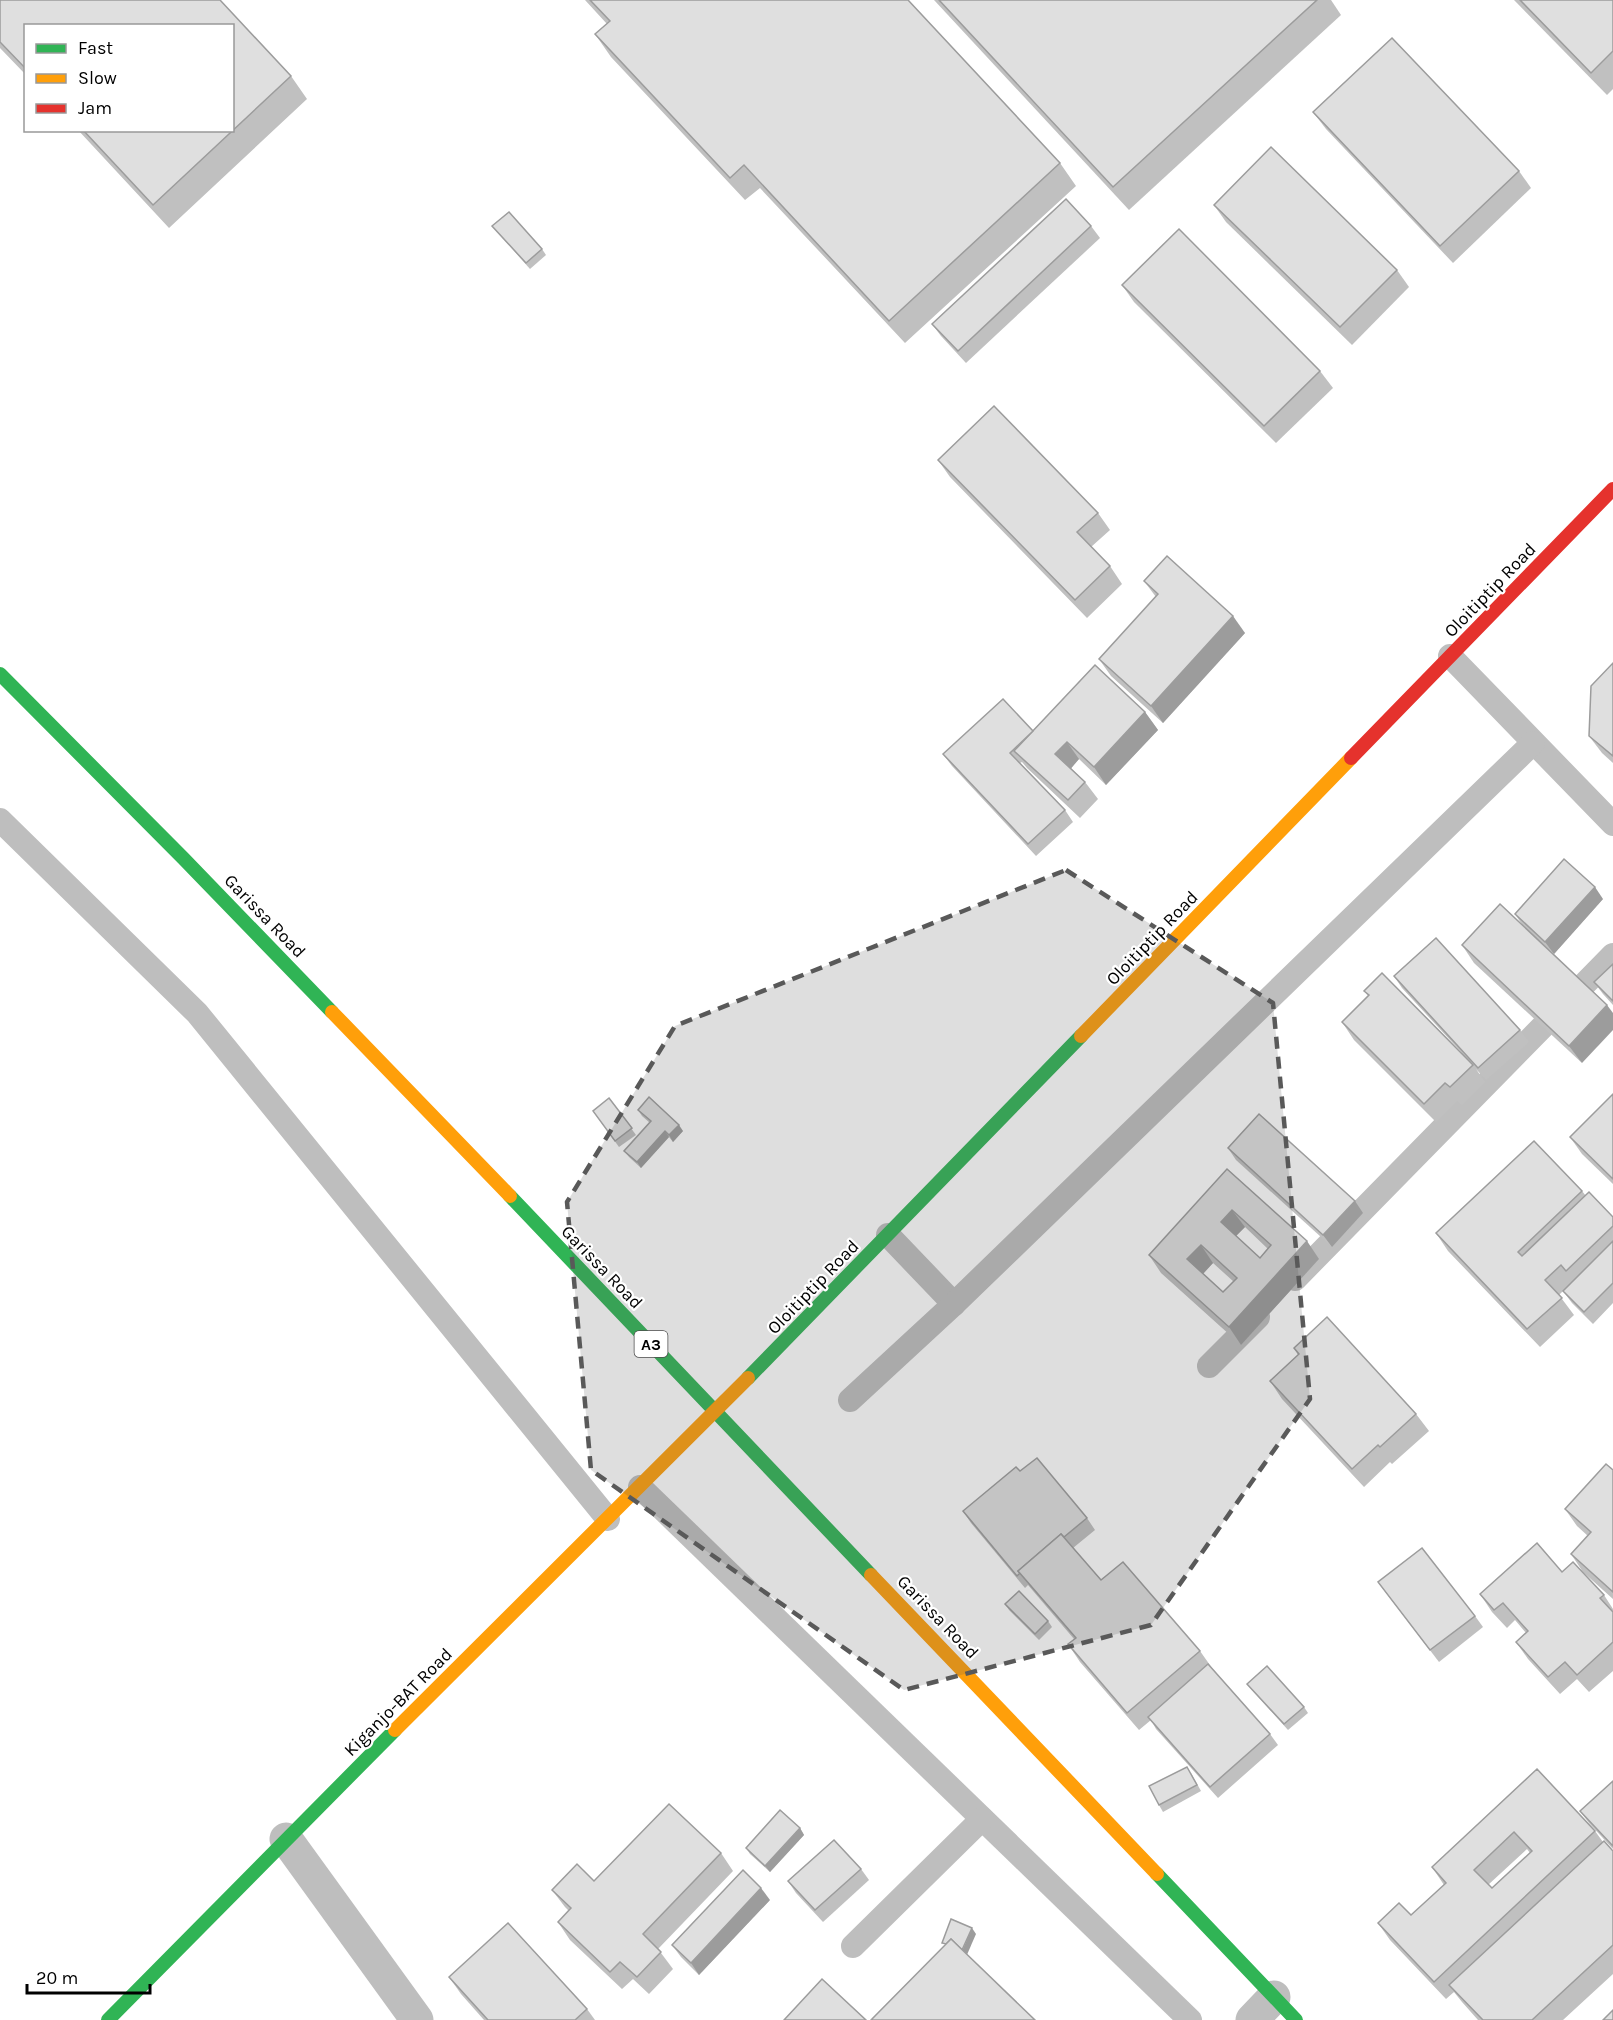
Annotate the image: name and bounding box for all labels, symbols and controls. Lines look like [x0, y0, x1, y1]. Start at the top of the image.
legend [24, 24, 234, 132]
text: Fast [78, 37, 113, 59]
text: Slow [78, 67, 117, 89]
text: Jam [78, 97, 112, 119]
street label: Oloitiptip Road [1439, 538, 1541, 642]
street label: Garissa Road [220, 870, 310, 962]
street label: Oloitiptip Road [1101, 886, 1203, 990]
street label: Garissa Road [557, 1221, 647, 1313]
street label: Oloitiptip Road [762, 1235, 864, 1339]
road number: A3 [634, 1331, 668, 1357]
street label: Garissa Road [893, 1571, 983, 1663]
street label: Kiganjo-BAT Road [339, 1643, 457, 1761]
scale bar [27, 1957, 150, 1995]
text: 20 m [36, 1967, 78, 1989]

